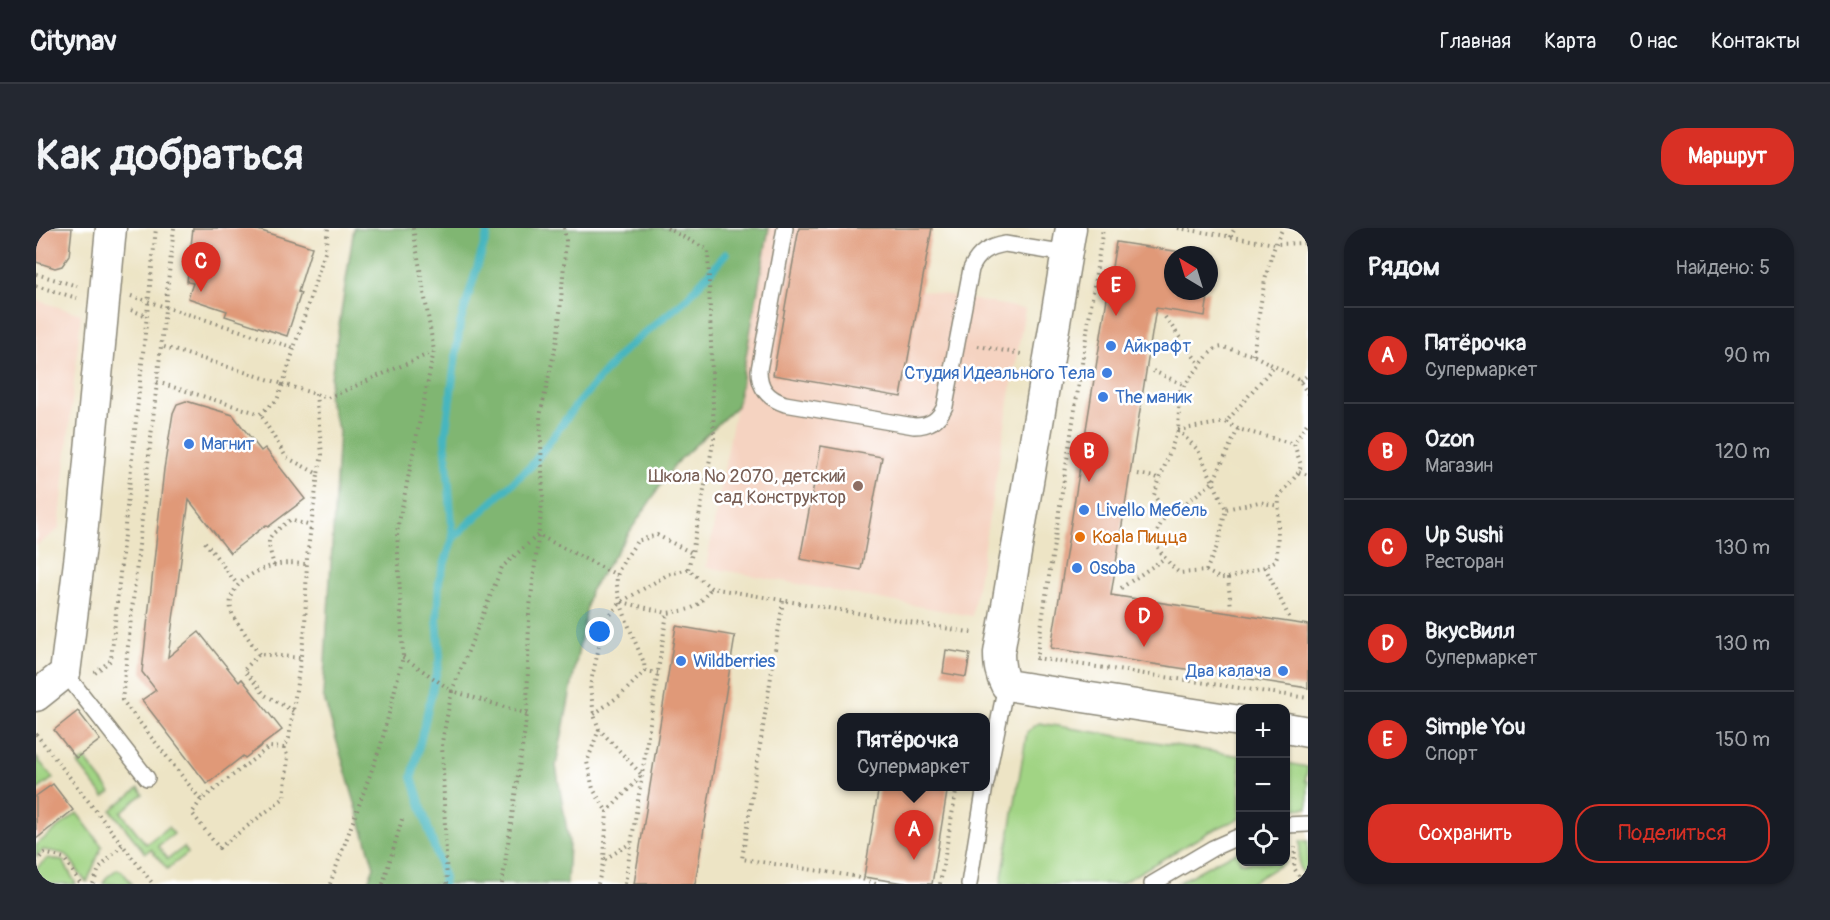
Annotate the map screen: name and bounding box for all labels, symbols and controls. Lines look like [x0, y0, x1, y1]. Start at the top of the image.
text: Citynav [30, 24, 117, 59]
text: Главная [1440, 28, 1511, 55]
text: Карта [1544, 28, 1596, 55]
text: О нас [1629, 28, 1678, 55]
text: Контакты [1711, 28, 1800, 55]
button: Маршрут [1661, 128, 1794, 185]
text: Как добраться [36, 130, 303, 182]
pin: C [182, 242, 220, 292]
north arrow [1164, 246, 1218, 300]
text: Рядом [1368, 251, 1440, 283]
text: Найдено: 5 [1675, 255, 1770, 280]
pin: E [1096, 266, 1136, 316]
text: Пятёрочка [1425, 329, 1526, 357]
place label: Айкрафт [1123, 335, 1191, 358]
marker: Айкрафт [1104, 339, 1118, 353]
text: A [1381, 343, 1394, 368]
text: 90 m [1724, 343, 1770, 368]
text: Супермаркет [1425, 357, 1537, 382]
place label: Студия Идеального Тела [904, 362, 1095, 385]
marker: Студия Идеального Тела [1100, 366, 1114, 380]
place label: The маник [1115, 386, 1193, 409]
marker: The маник [1096, 390, 1110, 404]
text: Ozon [1425, 425, 1474, 453]
pin: B [1070, 432, 1108, 482]
place label: Магнит [201, 433, 254, 456]
marker: Магнит [182, 437, 196, 451]
text: B [1382, 439, 1393, 464]
text: 120 m [1715, 439, 1770, 464]
text: Магазин [1425, 453, 1493, 478]
place label: Школа № 2070, детский сад Конструктор [648, 465, 846, 509]
marker: Школа № 2070, детский сад Конструктор [851, 479, 865, 493]
place label: Livello Мебель [1096, 499, 1208, 522]
marker: Livello Мебель [1077, 503, 1091, 517]
text: Up Sushi [1425, 521, 1503, 549]
place label: Koala Пицца [1092, 526, 1187, 549]
marker: Koala Пицца [1073, 530, 1087, 544]
text: C [1381, 535, 1394, 560]
text: 130 m [1715, 535, 1770, 560]
text: Ресторан [1425, 549, 1504, 574]
place label: Osoba [1089, 557, 1135, 580]
marker: Osoba [1070, 561, 1084, 575]
pin: D [1124, 598, 1164, 647]
your location [585, 617, 614, 646]
text: ВкусВилл [1425, 617, 1515, 645]
text: D [1381, 631, 1394, 656]
text: 130 m [1715, 631, 1770, 656]
text: Супермаркет [1425, 645, 1537, 670]
place label: Wildberries [693, 650, 775, 673]
marker: Wildberries [674, 654, 688, 668]
place label: Два калача [1185, 660, 1271, 683]
marker: Два калача [1276, 664, 1290, 678]
map controls [1236, 704, 1290, 866]
button: + [1236, 704, 1290, 758]
popup [837, 713, 990, 791]
text: Simple You [1425, 713, 1526, 741]
text: Пятёрочка [857, 726, 959, 754]
text: E [1382, 727, 1393, 752]
text: 150 m [1716, 727, 1770, 752]
text: Спорт [1425, 741, 1478, 766]
text: Супермаркет [857, 754, 970, 779]
button: − [1236, 758, 1290, 812]
button: Сохранить [1368, 804, 1563, 863]
button: Поделиться [1575, 804, 1770, 863]
pin: A [894, 810, 934, 860]
button: locate [1236, 812, 1290, 866]

